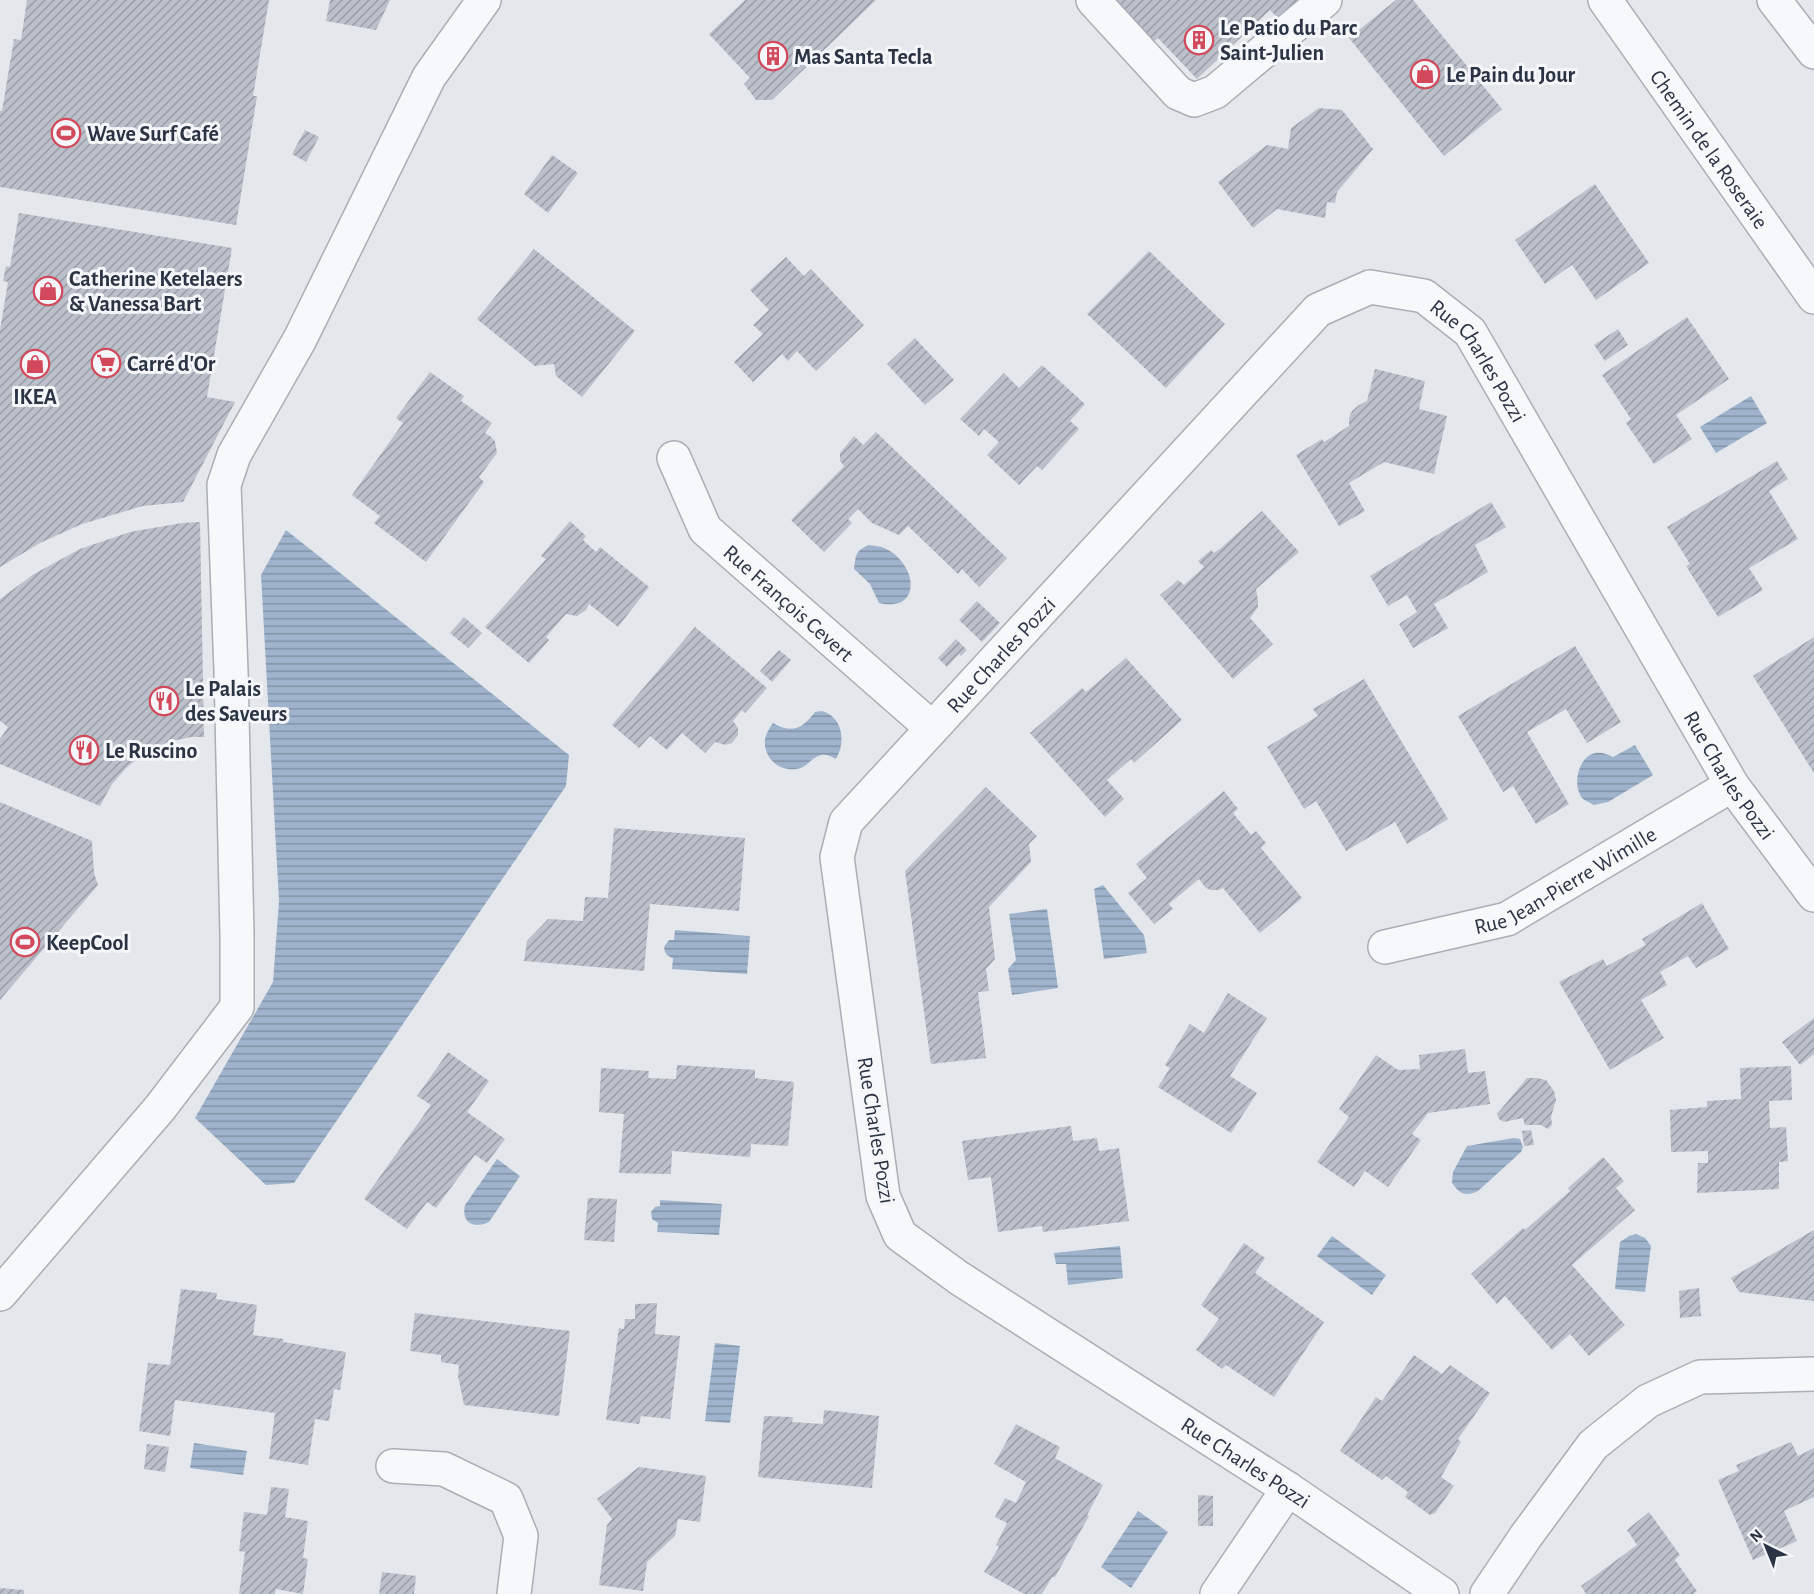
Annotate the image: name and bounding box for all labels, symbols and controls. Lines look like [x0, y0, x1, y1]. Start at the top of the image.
place label: Le Patio du Parc Saint-Julien [1220, 17, 1358, 64]
building icon: Le Patio du Parc Saint-Julien [1183, 24, 1215, 56]
building icon: Mas Santa Tecla [757, 40, 789, 72]
place label: Mas Santa Tecla [794, 46, 933, 68]
shop icon: Le Pain du Jour [1409, 58, 1441, 90]
place label: Le Pain du Jour [1446, 64, 1576, 86]
street label: Chemin de la Roseraie [1646, 66, 1772, 233]
sports icon: Wave Surf Café [50, 117, 82, 149]
place label: Wave Surf Café [87, 123, 219, 145]
place label: Catherine Ketelaers & Vanessa Bart [69, 268, 242, 315]
shop icon: Catherine Ketelaers & Vanessa Bart [32, 275, 64, 307]
street label: Rue Charles Pozzi [1426, 295, 1530, 426]
supermarket icon: Carré d'Or [90, 347, 122, 379]
shop icon: IKEA [19, 348, 51, 380]
place label: Carré d'Or [127, 353, 216, 375]
place label: IKEA [13, 386, 57, 408]
street label: Rue François Cevert [719, 541, 857, 666]
street label: Rue Charles Pozzi [943, 593, 1060, 717]
place label: Le Palais des Saveurs [185, 678, 287, 725]
restaurant icon: Le Palais des Saveurs [148, 685, 180, 717]
street label: Rue Charles Pozzi [1680, 707, 1779, 844]
restaurant icon: Le Ruscino [68, 734, 100, 766]
place label: Le Ruscino [105, 740, 197, 762]
street label: Rue Jean-Pierre Wimille [1472, 823, 1660, 938]
sports icon: KeepCool [9, 926, 41, 958]
place label: KeepCool [46, 932, 129, 954]
street label: Rue Charles Pozzi [854, 1055, 898, 1205]
street label: Rue Charles Pozzi [1177, 1413, 1314, 1513]
north arrow [1736, 1516, 1796, 1576]
text: N [1747, 1526, 1766, 1545]

